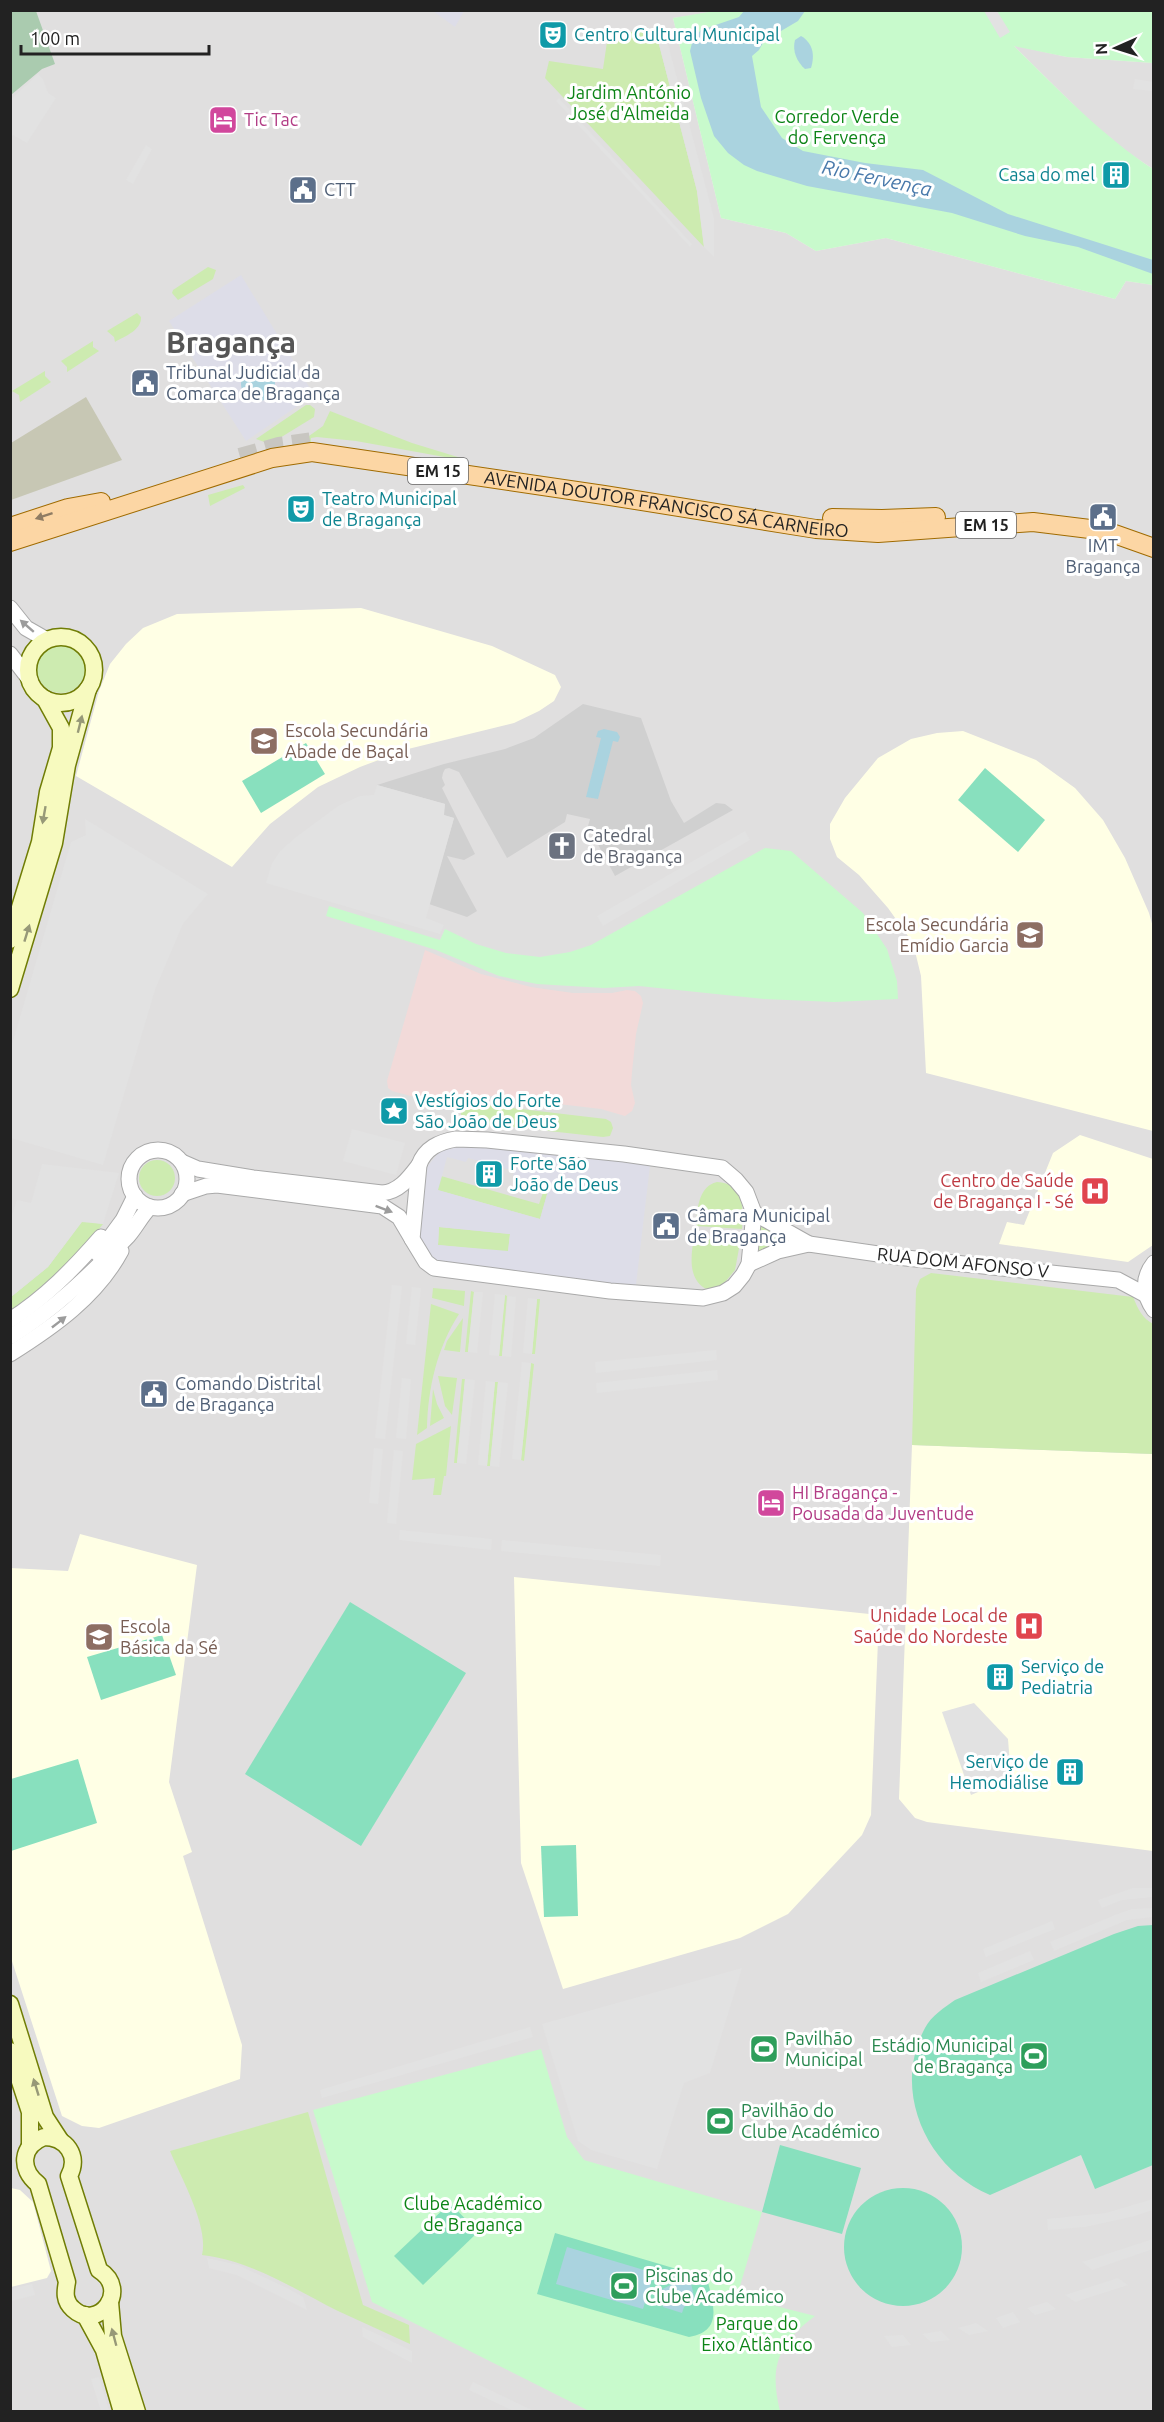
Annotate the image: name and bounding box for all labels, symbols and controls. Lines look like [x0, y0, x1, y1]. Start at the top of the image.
scale bar [21, 18, 208, 56]
north arrow [1086, 18, 1146, 78]
theatre icon: Centro Cultural Municipal [537, 19, 569, 51]
place label: Centro Cultural Municipal [574, 24, 780, 44]
text: 100 m [30, 28, 80, 48]
text: N [1092, 42, 1110, 55]
park label: Jardim António José d'Almeida [567, 82, 691, 123]
hotel icon: Tic Tac [207, 104, 239, 136]
park label: Corredor Verde do Fervença [774, 106, 900, 147]
place label: Tic Tac [244, 109, 298, 129]
water label: Rio Fervença [820, 155, 934, 200]
building icon: Casa do mel [1100, 159, 1132, 191]
place label: Casa do mel [998, 164, 1095, 184]
public building icon: CTT [287, 174, 319, 206]
place label: CTT [324, 179, 356, 199]
district label: Bragança [166, 325, 296, 359]
place label: Tribunal Judicial da Comarca de Bragança [166, 362, 340, 403]
public building icon: Tribunal Judicial da Comarca de Bragança [129, 367, 161, 399]
road number: EM 15 [408, 458, 468, 484]
street label: AVENIDA DOUTOR FRANCISCO SÁ CARNEIRO [483, 467, 849, 540]
place label: Teatro Municipal de Bragança [322, 488, 457, 529]
theatre icon: Teatro Municipal de Bragança [285, 493, 317, 525]
public building icon: IMT Bragança [1087, 501, 1119, 533]
one-way arrow [35, 512, 53, 521]
road number: EM 15 [956, 512, 1016, 538]
place label: IMT Bragança [1066, 535, 1140, 576]
one-way arrow [19, 620, 35, 633]
one-way arrow [75, 714, 85, 733]
place label: Escola Secundária Abade de Baçal [285, 720, 428, 761]
school or university icon: Escola Secundária Abade de Baçal [248, 725, 280, 757]
one-way arrow [40, 805, 49, 824]
place label: Catedral de Bragança [583, 825, 683, 866]
church icon: Catedral de Bragança [546, 830, 578, 862]
place label: Escola Secundária Emídio Garcia [866, 914, 1009, 955]
school or university icon: Escola Secundária Emídio Garcia [1014, 919, 1046, 951]
one-way arrow [23, 924, 32, 942]
place label: Vestígios do Forte São João de Deus [415, 1090, 561, 1131]
place icon: Vestígios do Forte São João de Deus [378, 1095, 410, 1127]
place label: Forte São João de Deus [510, 1153, 619, 1194]
building icon: Forte São João de Deus [473, 1158, 505, 1190]
place label: Centro de Saúde de Bragança I - Sé [933, 1170, 1074, 1211]
hospital icon: Centro de Saúde de Bragança I - Sé [1079, 1175, 1111, 1207]
one-way arrow [376, 1204, 394, 1214]
place label: Câmara Municipal de Bragança [687, 1205, 830, 1246]
public building icon: Câmara Municipal de Bragança [650, 1210, 682, 1242]
street label: RUA DOM AFONSO V [876, 1243, 1051, 1281]
one-way arrow [51, 1315, 67, 1328]
place label: Comando Distrital de Bragança [175, 1373, 321, 1414]
public building icon: Comando Distrital de Bragança [138, 1378, 170, 1410]
place label: HI Bragança - Pousada da Juventude [792, 1482, 974, 1523]
hotel icon: HI Bragança - Pousada da Juventude [755, 1487, 787, 1519]
place label: Unidade Local de Saúde do Nordeste [854, 1605, 1008, 1646]
hospital icon: Unidade Local de Saúde do Nordeste [1013, 1610, 1045, 1642]
place label: Escola Básica da Sé [120, 1616, 218, 1657]
school or university icon: Escola Básica da Sé [83, 1621, 115, 1653]
place label: Serviço de Pediatria [1021, 1656, 1104, 1697]
building icon: Serviço de Pediatria [984, 1661, 1016, 1693]
place label: Serviço de Hemodiálise [949, 1751, 1049, 1792]
building icon: Serviço de Hemodiálise [1054, 1756, 1086, 1788]
place label: Pavilhão Municipal [785, 2028, 863, 2069]
sports icon: Pavilhão Municipal [748, 2033, 780, 2065]
place label: Estádio Municipal de Bragança [871, 2035, 1013, 2076]
sports icon: Estádio Municipal de Bragança [1018, 2040, 1050, 2072]
one-way arrow [31, 2078, 40, 2096]
place label: Pavilhão do Clube Académico [741, 2100, 880, 2141]
sports icon: Pavilhão do Clube Académico [704, 2105, 736, 2137]
park label: Clube Académico de Bragança [403, 2193, 543, 2234]
place label: Piscinas do Clube Académico [645, 2265, 784, 2306]
sports icon: Piscinas do Clube Académico [608, 2270, 640, 2302]
park label: Parque do Eixo Atlântico [701, 2313, 813, 2354]
one-way arrow [109, 2328, 118, 2346]

